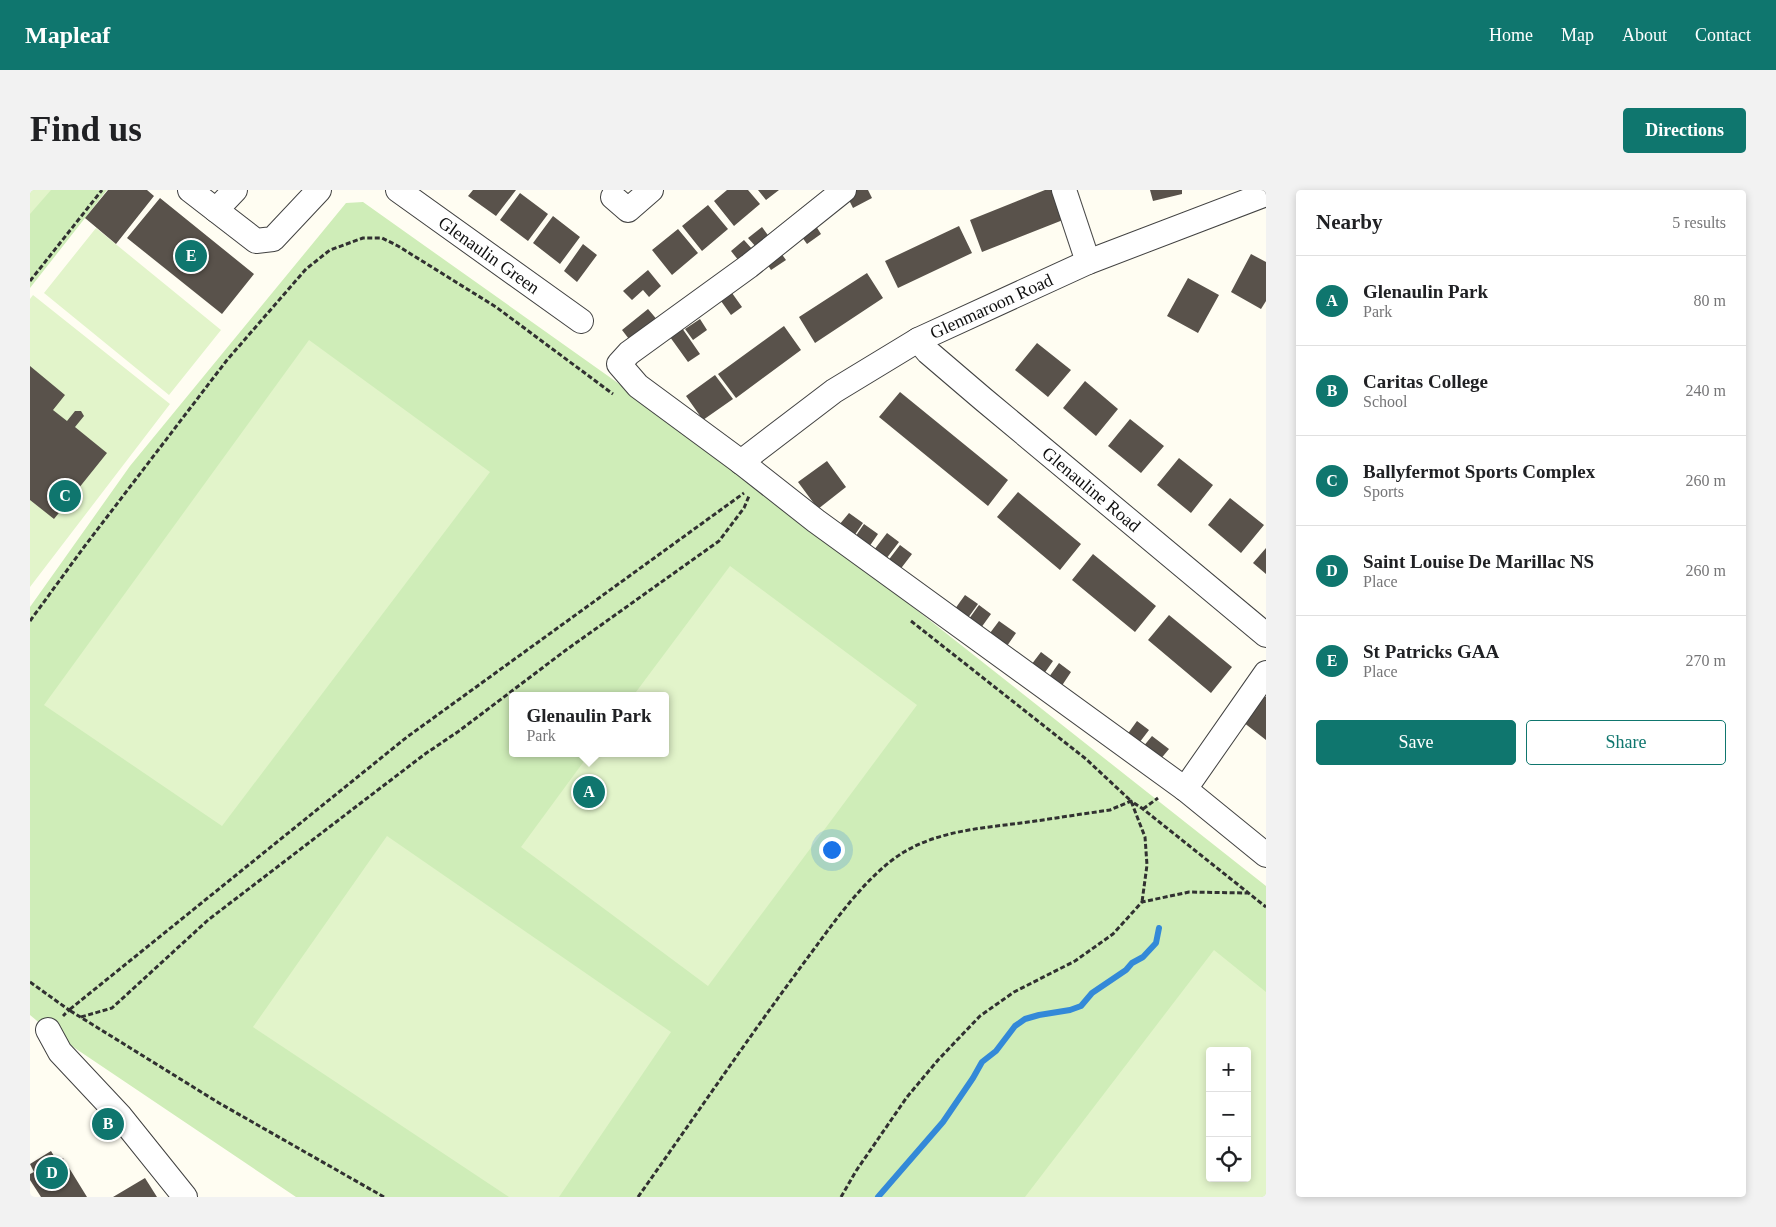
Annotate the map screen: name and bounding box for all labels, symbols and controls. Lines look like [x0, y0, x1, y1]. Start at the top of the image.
text: Mapleaf [25, 22, 110, 48]
text: Home [1489, 25, 1533, 45]
text: Map [1561, 25, 1594, 45]
text: About [1622, 25, 1667, 45]
text: Contact [1695, 25, 1751, 45]
button: Directions [1623, 108, 1746, 153]
text: Find us [30, 110, 142, 149]
text: Nearby [1316, 210, 1383, 234]
street label: Glenaulin Green [435, 212, 543, 298]
text: 5 results [1672, 214, 1726, 231]
pin: E [175, 237, 207, 275]
street label: Glenmaroon Road [927, 270, 1056, 343]
text: Glenaulin Park [1363, 281, 1488, 302]
text: A [1326, 292, 1338, 309]
text: 80 m [1694, 292, 1726, 309]
text: Park [1363, 303, 1392, 320]
text: Caritas College [1363, 371, 1488, 392]
text: B [1327, 382, 1337, 399]
text: 240 m [1686, 382, 1726, 399]
text: School [1363, 393, 1407, 410]
street label: Glenauline Road [1038, 443, 1144, 536]
text: Ballyfermot Sports Complex [1363, 461, 1595, 482]
text: C [1326, 472, 1338, 489]
text: 260 m [1686, 472, 1726, 489]
pin: C [49, 477, 81, 515]
text: Sports [1363, 483, 1404, 500]
text: Saint Louise De Marillac NS [1363, 551, 1594, 572]
text: D [1326, 562, 1338, 579]
text: 260 m [1686, 562, 1726, 579]
text: Place [1363, 573, 1398, 590]
text: St Patricks GAA [1363, 641, 1499, 662]
text: E [1327, 652, 1337, 669]
text: 270 m [1686, 652, 1726, 669]
text: Place [1363, 663, 1398, 680]
popup [509, 692, 669, 757]
text: Glenaulin Park [526, 705, 652, 726]
button: Save [1316, 720, 1516, 765]
button: Share [1526, 720, 1726, 765]
text: Park [526, 727, 556, 744]
pin: A [573, 773, 605, 811]
your location [819, 837, 845, 863]
map controls [1206, 1047, 1251, 1182]
button: + [1206, 1047, 1251, 1092]
button: − [1206, 1092, 1251, 1137]
pin: B [92, 1105, 124, 1143]
button: locate [1206, 1137, 1251, 1182]
pin: D [36, 1154, 68, 1192]

